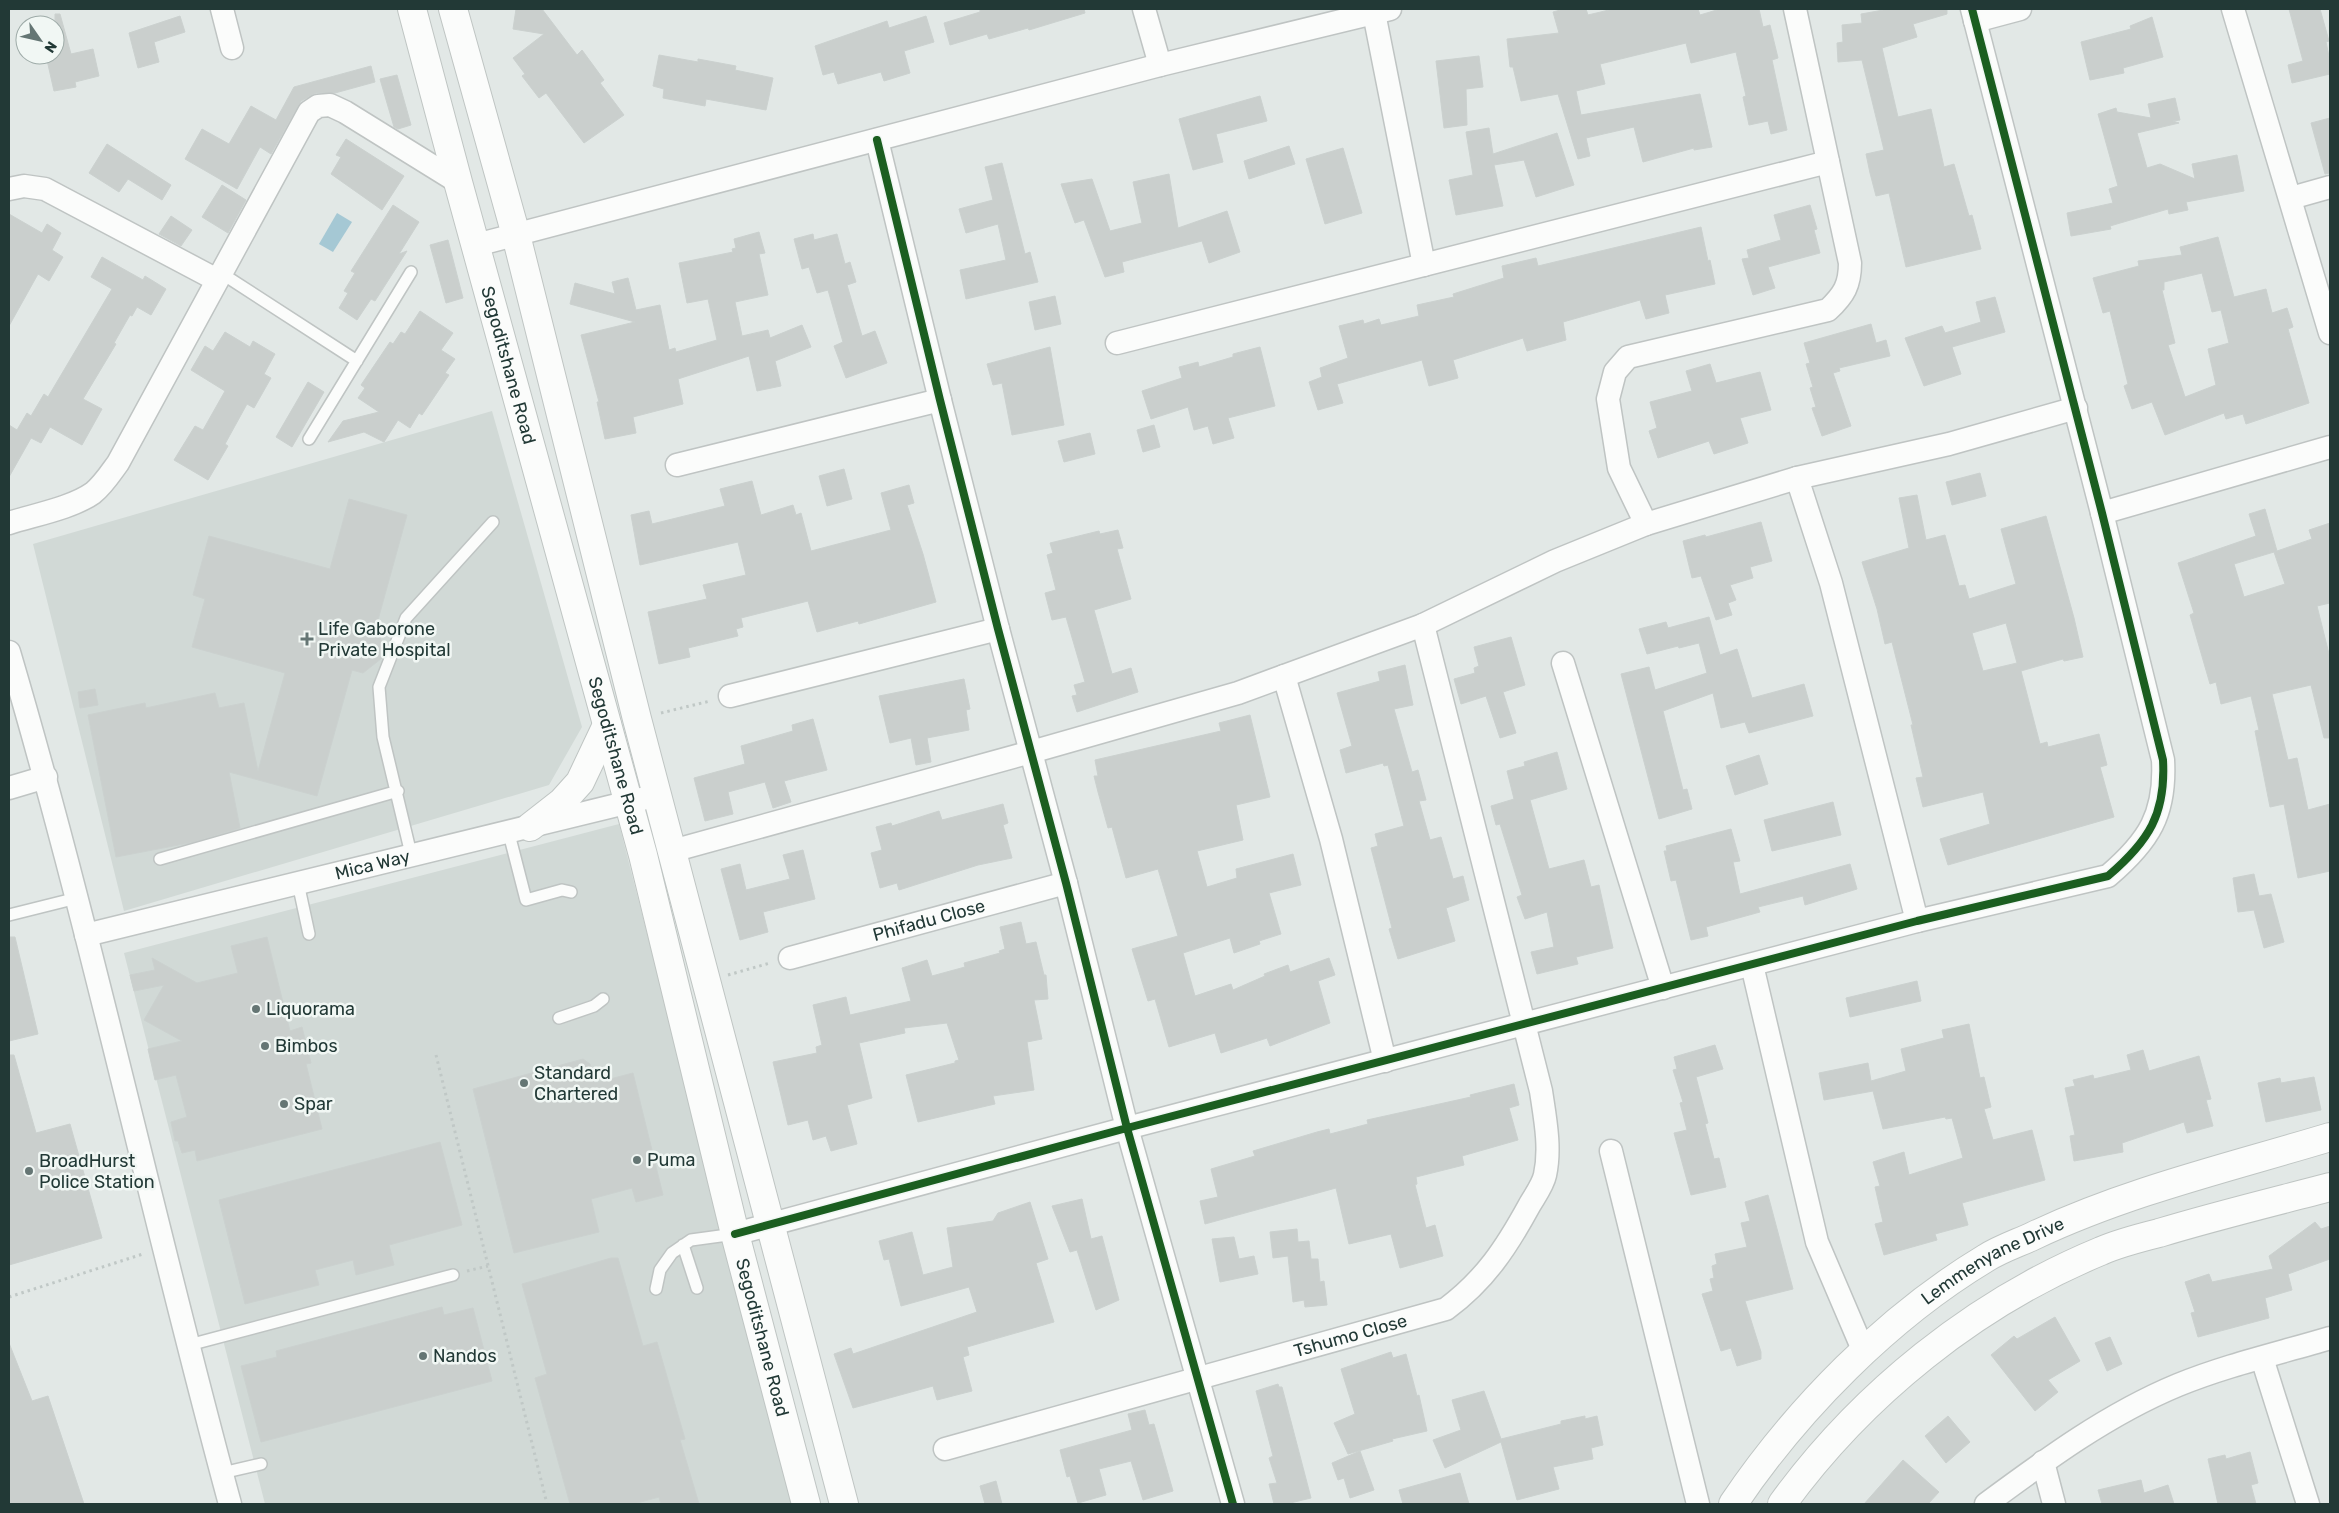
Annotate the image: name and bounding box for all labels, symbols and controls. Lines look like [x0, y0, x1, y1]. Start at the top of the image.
north arrow [15, 15, 65, 65]
text: N [40, 38, 60, 56]
street label: Segoditshane Road [476, 284, 541, 447]
place label: Life Gaborone Private Hospital [318, 618, 451, 661]
marker: Life Gaborone Private Hospital [300, 632, 314, 646]
street label: Segoditshane Road [584, 674, 648, 837]
street label: Mica Way [333, 845, 412, 885]
street label: Phifadu Close [870, 894, 988, 946]
place label: Liquorama [266, 998, 355, 1020]
marker: Liquorama [250, 1003, 262, 1015]
place label: Bimbos [275, 1035, 338, 1057]
marker: Bimbos [259, 1040, 271, 1052]
place label: Standard Chartered [534, 1062, 618, 1105]
marker: Standard Chartered [518, 1077, 530, 1089]
place label: Spar [294, 1093, 333, 1115]
marker: Spar [278, 1098, 290, 1110]
place label: Puma [647, 1149, 695, 1171]
place label: BroadHurst Police Station [39, 1150, 155, 1193]
marker: Puma [631, 1154, 643, 1166]
marker: BroadHurst Police Station [23, 1165, 35, 1177]
street label: Lemmenyane Drive [1917, 1212, 2068, 1310]
street label: Segoditshane Road [731, 1256, 794, 1419]
street label: Tshumo Close [1291, 1309, 1410, 1362]
place label: Nandos [433, 1345, 497, 1367]
marker: Nandos [417, 1350, 429, 1362]

